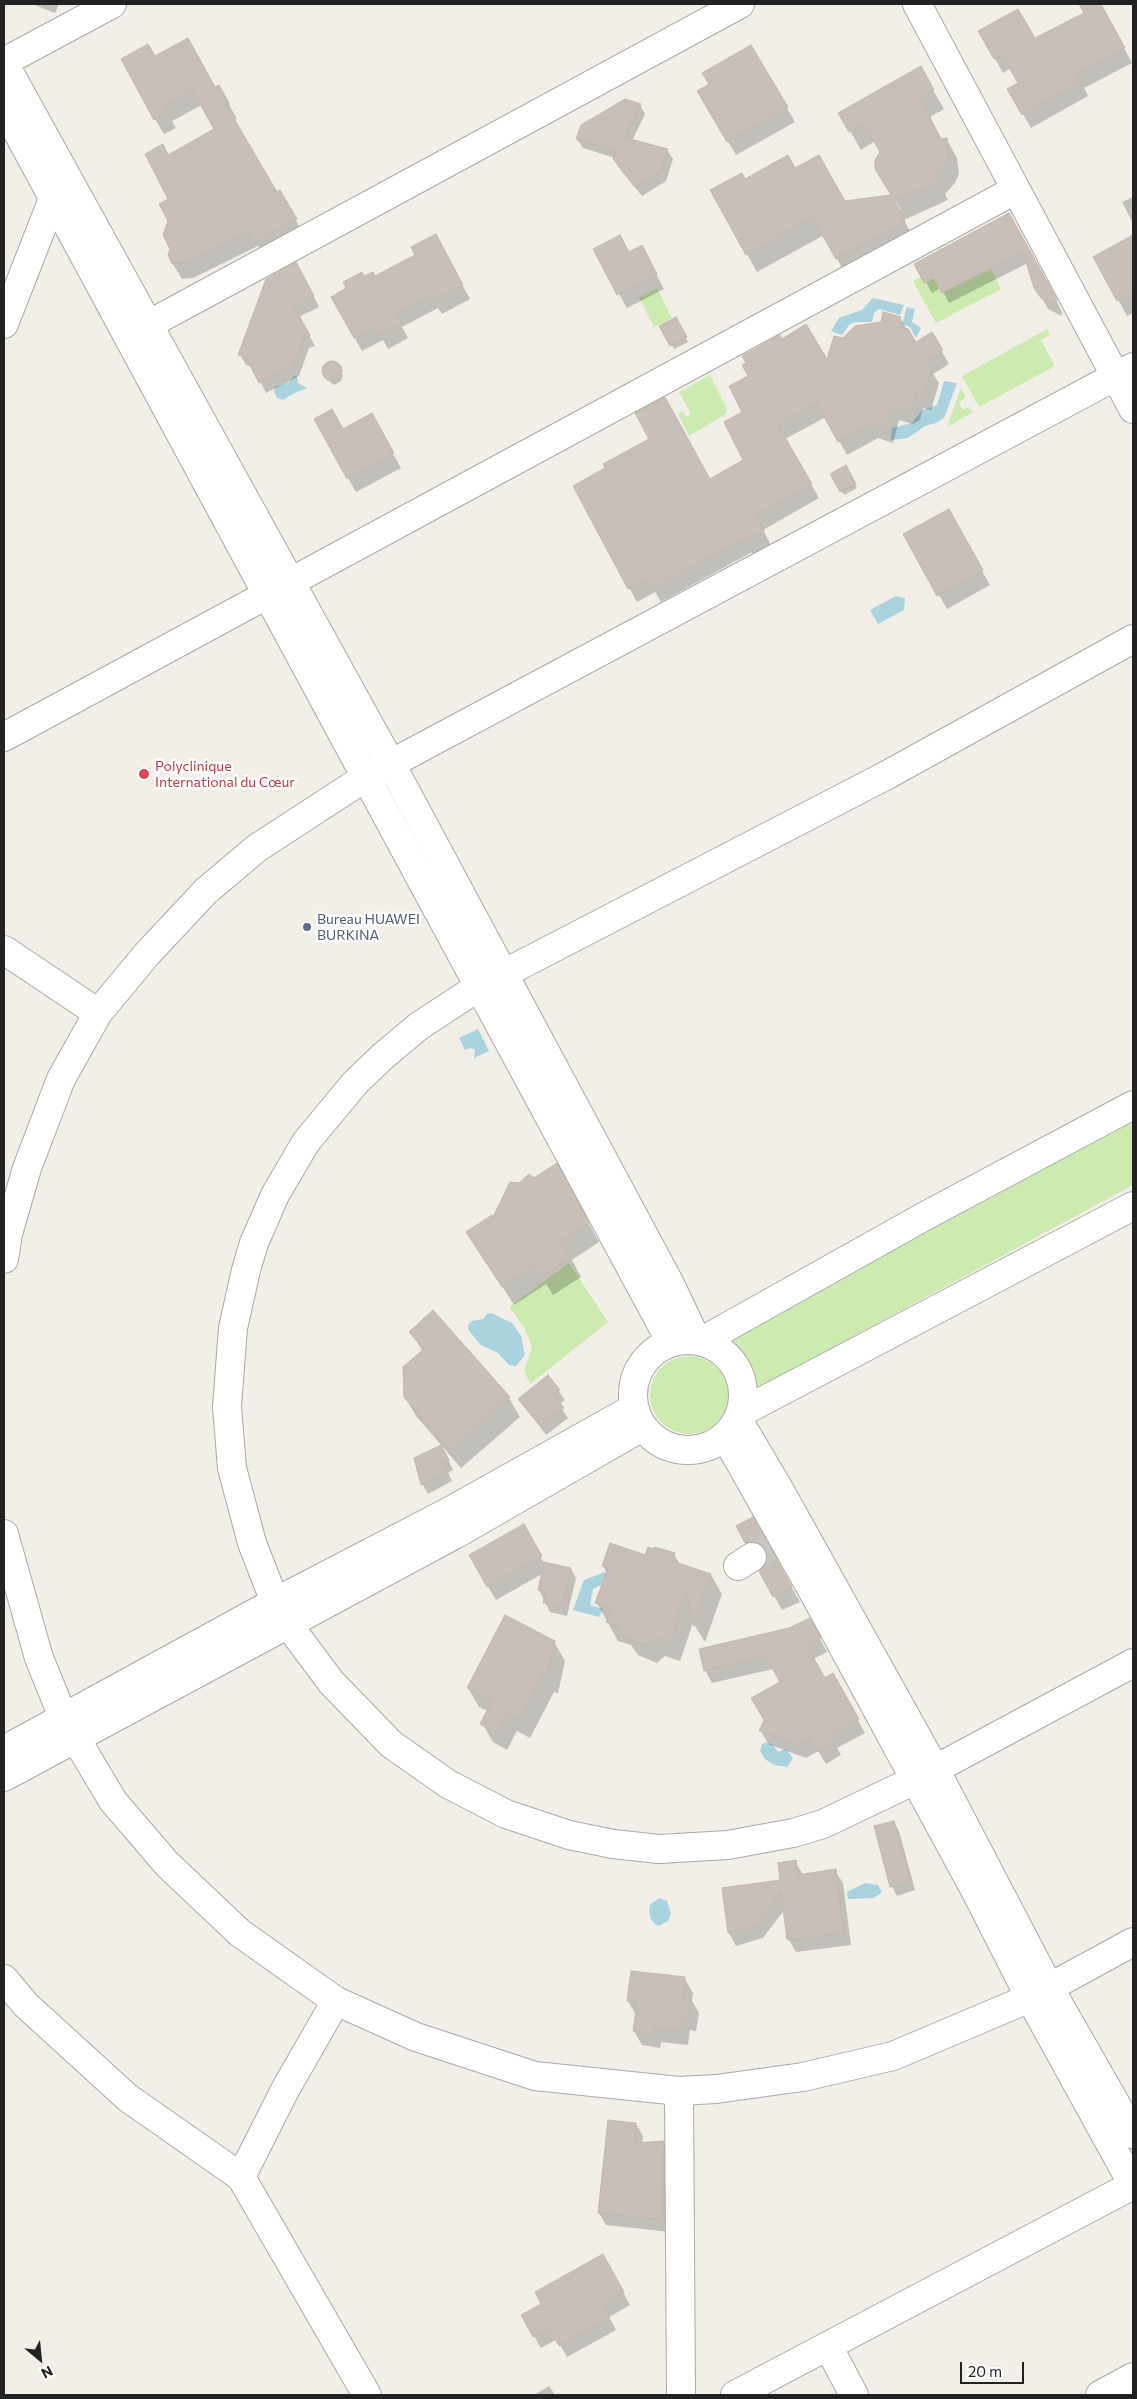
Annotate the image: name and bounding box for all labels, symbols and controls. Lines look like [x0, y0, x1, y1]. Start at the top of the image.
place label: Polyclinique International du Cœur [155, 758, 295, 790]
marker: Polyclinique International du Cœur [137, 767, 151, 781]
place label: Bureau HUAWEI BURKINA [317, 911, 420, 944]
marker: Bureau HUAWEI BURKINA [301, 921, 313, 933]
north arrow [15, 2334, 65, 2384]
scale bar [962, 2352, 1026, 2384]
text: 20 m [968, 2362, 1002, 2380]
text: N [39, 2363, 56, 2383]

